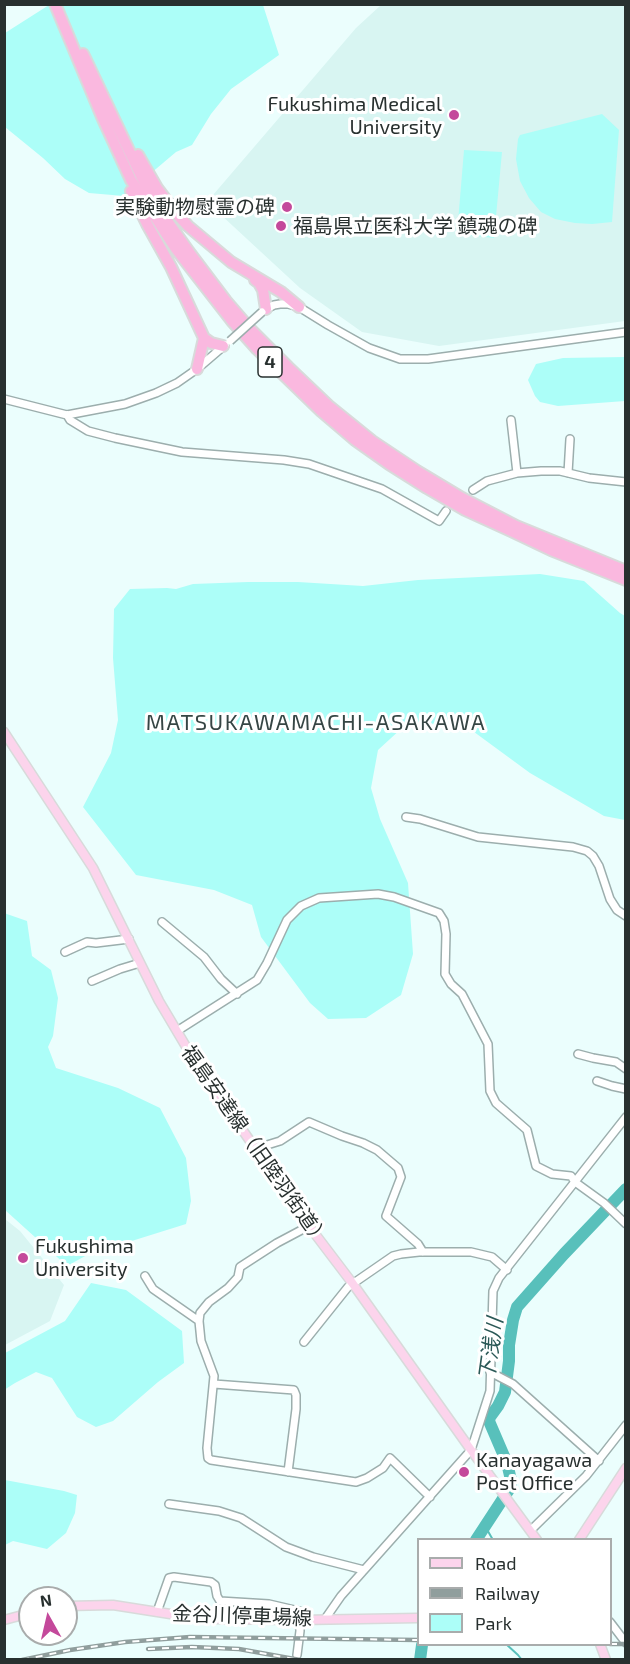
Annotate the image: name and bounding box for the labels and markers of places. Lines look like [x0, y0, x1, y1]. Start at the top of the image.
place label: Fukushima Medical University [267, 92, 442, 139]
marker: Fukushima Medical University [447, 108, 461, 122]
place label: 実験動物慰霊の碑 [115, 195, 275, 219]
marker: 実験動物慰霊の碑 [280, 200, 294, 214]
place label: 福島県立医科大学 鎮魂の碑 [293, 214, 537, 238]
marker: 福島県立医科大学 鎮魂の碑 [274, 219, 288, 233]
place label: Fukushima University [35, 1234, 134, 1281]
marker: Fukushima University [16, 1251, 30, 1265]
place label: Kanayagawa Post Office [476, 1448, 592, 1495]
marker: Kanayagawa Post Office [457, 1465, 471, 1479]

